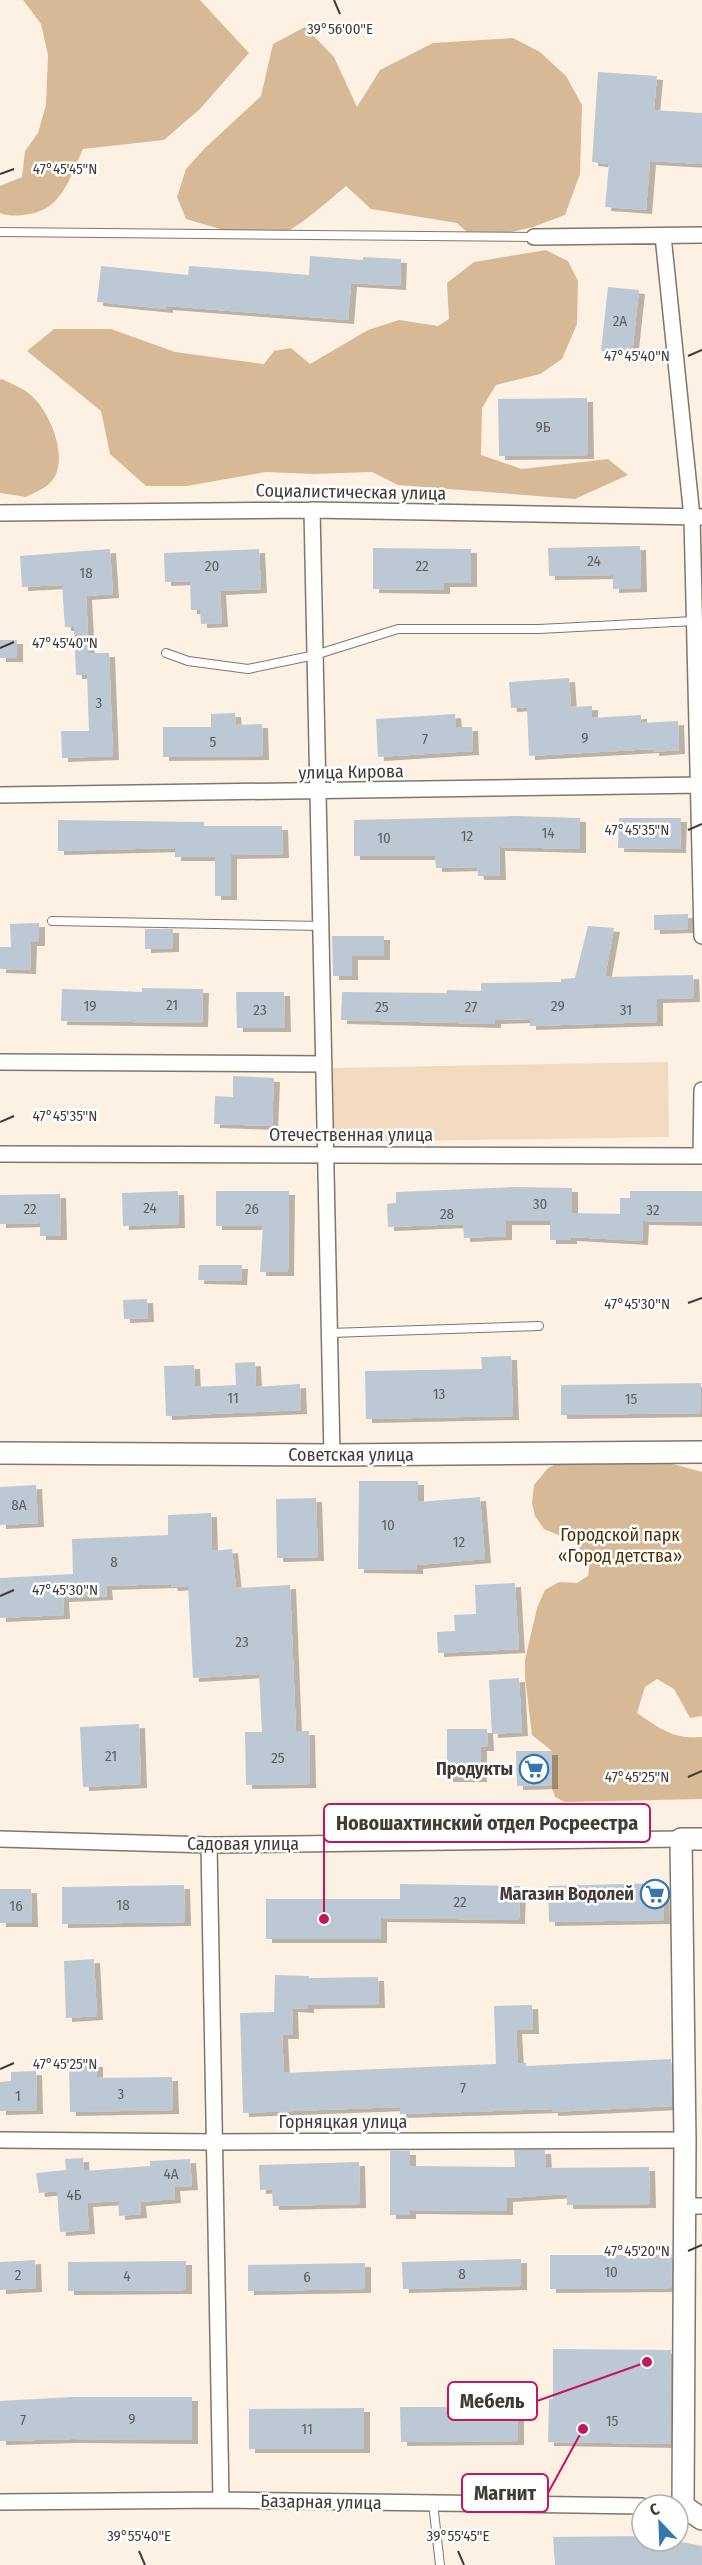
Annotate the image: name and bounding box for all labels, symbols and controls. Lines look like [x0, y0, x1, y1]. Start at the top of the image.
text: 39°56'00"E [307, 20, 373, 38]
text: 47°45'45"N [33, 160, 97, 178]
house number: 2А [613, 312, 627, 330]
text: 47°45'40"N [604, 347, 670, 365]
house number: 9Б [535, 418, 551, 436]
street label: Социалистическая улица [256, 479, 447, 505]
house number: 24 [587, 552, 601, 570]
house number: 20 [205, 557, 219, 575]
house number: 22 [415, 557, 429, 575]
house number: 18 [79, 564, 93, 582]
text: 47°45'40"N [32, 634, 98, 652]
house number: 3 [96, 694, 103, 712]
house number: 9 [581, 729, 589, 747]
house number: 7 [422, 730, 428, 748]
house number: 5 [210, 733, 217, 751]
street label: улица Кирова [298, 760, 404, 784]
text: 47°45'35"N [605, 821, 669, 839]
house number: 14 [541, 824, 555, 842]
house number: 12 [461, 827, 474, 845]
house number: 10 [377, 829, 391, 847]
house number: 21 [166, 996, 178, 1014]
house number: 19 [83, 997, 97, 1015]
house number: 29 [551, 997, 565, 1015]
house number: 25 [375, 998, 389, 1016]
house number: 27 [465, 998, 477, 1016]
house number: 23 [253, 1001, 267, 1019]
house number: 31 [620, 1001, 632, 1019]
text: 47°45'35"N [33, 1107, 97, 1125]
street label: Отечественная улица [269, 1124, 433, 1146]
house number: 30 [533, 1195, 547, 1213]
house number: 24 [143, 1199, 157, 1217]
house number: 22 [23, 1200, 37, 1218]
house number: 26 [245, 1200, 259, 1218]
house number: 32 [646, 1201, 660, 1219]
house number: 28 [440, 1205, 454, 1223]
text: 47°45'30"N [604, 1295, 670, 1313]
house number: 13 [433, 1385, 446, 1403]
house number: 11 [227, 1389, 239, 1407]
house number: 15 [625, 1390, 637, 1408]
street label: Советская улица [288, 1444, 414, 1466]
house number: 8А [11, 1496, 27, 1514]
house number: 10 [381, 1516, 395, 1534]
park label: Городской парк «Город детства» [558, 1524, 682, 1567]
house number: 12 [453, 1533, 466, 1551]
house number: 8 [110, 1553, 118, 1571]
text: 47°45'30"N [32, 1581, 98, 1599]
house number: 23 [235, 1633, 249, 1651]
house number: 21 [105, 1747, 117, 1765]
house number: 25 [271, 1749, 285, 1767]
supermarket icon: Продукты [518, 1753, 550, 1785]
place label: Продукты [436, 1758, 513, 1780]
text: 47°45'25"N [605, 1768, 669, 1786]
callout: Новошахтинский отдел Росреестра [324, 1804, 650, 1842]
text: Новошахтинский отдел Росреестра [336, 1811, 638, 1835]
street label: Садовая улица [187, 1833, 299, 1855]
supermarket icon: Магазин Водолей [639, 1878, 671, 1910]
place label: Магазин Водолей [500, 1883, 634, 1905]
house number: 22 [453, 1893, 467, 1911]
house number: 18 [116, 1896, 130, 1914]
house number: 16 [9, 1897, 23, 1915]
text: 47°45'25"N [33, 2055, 97, 2073]
house number: 7 [460, 2079, 466, 2097]
house number: 3 [118, 2085, 125, 2103]
house number: 1 [15, 2087, 21, 2105]
street label: Горняцкая улица [279, 2111, 408, 2133]
house number: 4А [163, 2165, 179, 2183]
house number: 4Б [66, 2186, 82, 2204]
text: 47°45'20"N [604, 2242, 670, 2260]
house number: 10 [604, 2263, 618, 2281]
house number: 8 [458, 2265, 466, 2283]
house number: 2 [15, 2266, 22, 2284]
house number: 4 [123, 2267, 131, 2285]
house number: 6 [303, 2268, 311, 2286]
callout: Мебель [448, 2382, 537, 2420]
text: Мебель [460, 2389, 525, 2413]
house number: 9 [128, 2410, 136, 2428]
house number: 7 [20, 2411, 26, 2429]
house number: 15 [606, 2412, 618, 2430]
house number: 11 [301, 2420, 313, 2438]
callout: Магнит [462, 2474, 548, 2512]
text: Магнит [474, 2481, 536, 2505]
street label: Базарная улица [260, 2490, 382, 2514]
north arrow [630, 2493, 690, 2553]
text: С [647, 2499, 662, 2520]
text: 39°55'40"E [107, 2527, 171, 2545]
text: 39°55'45"E [427, 2527, 489, 2545]

